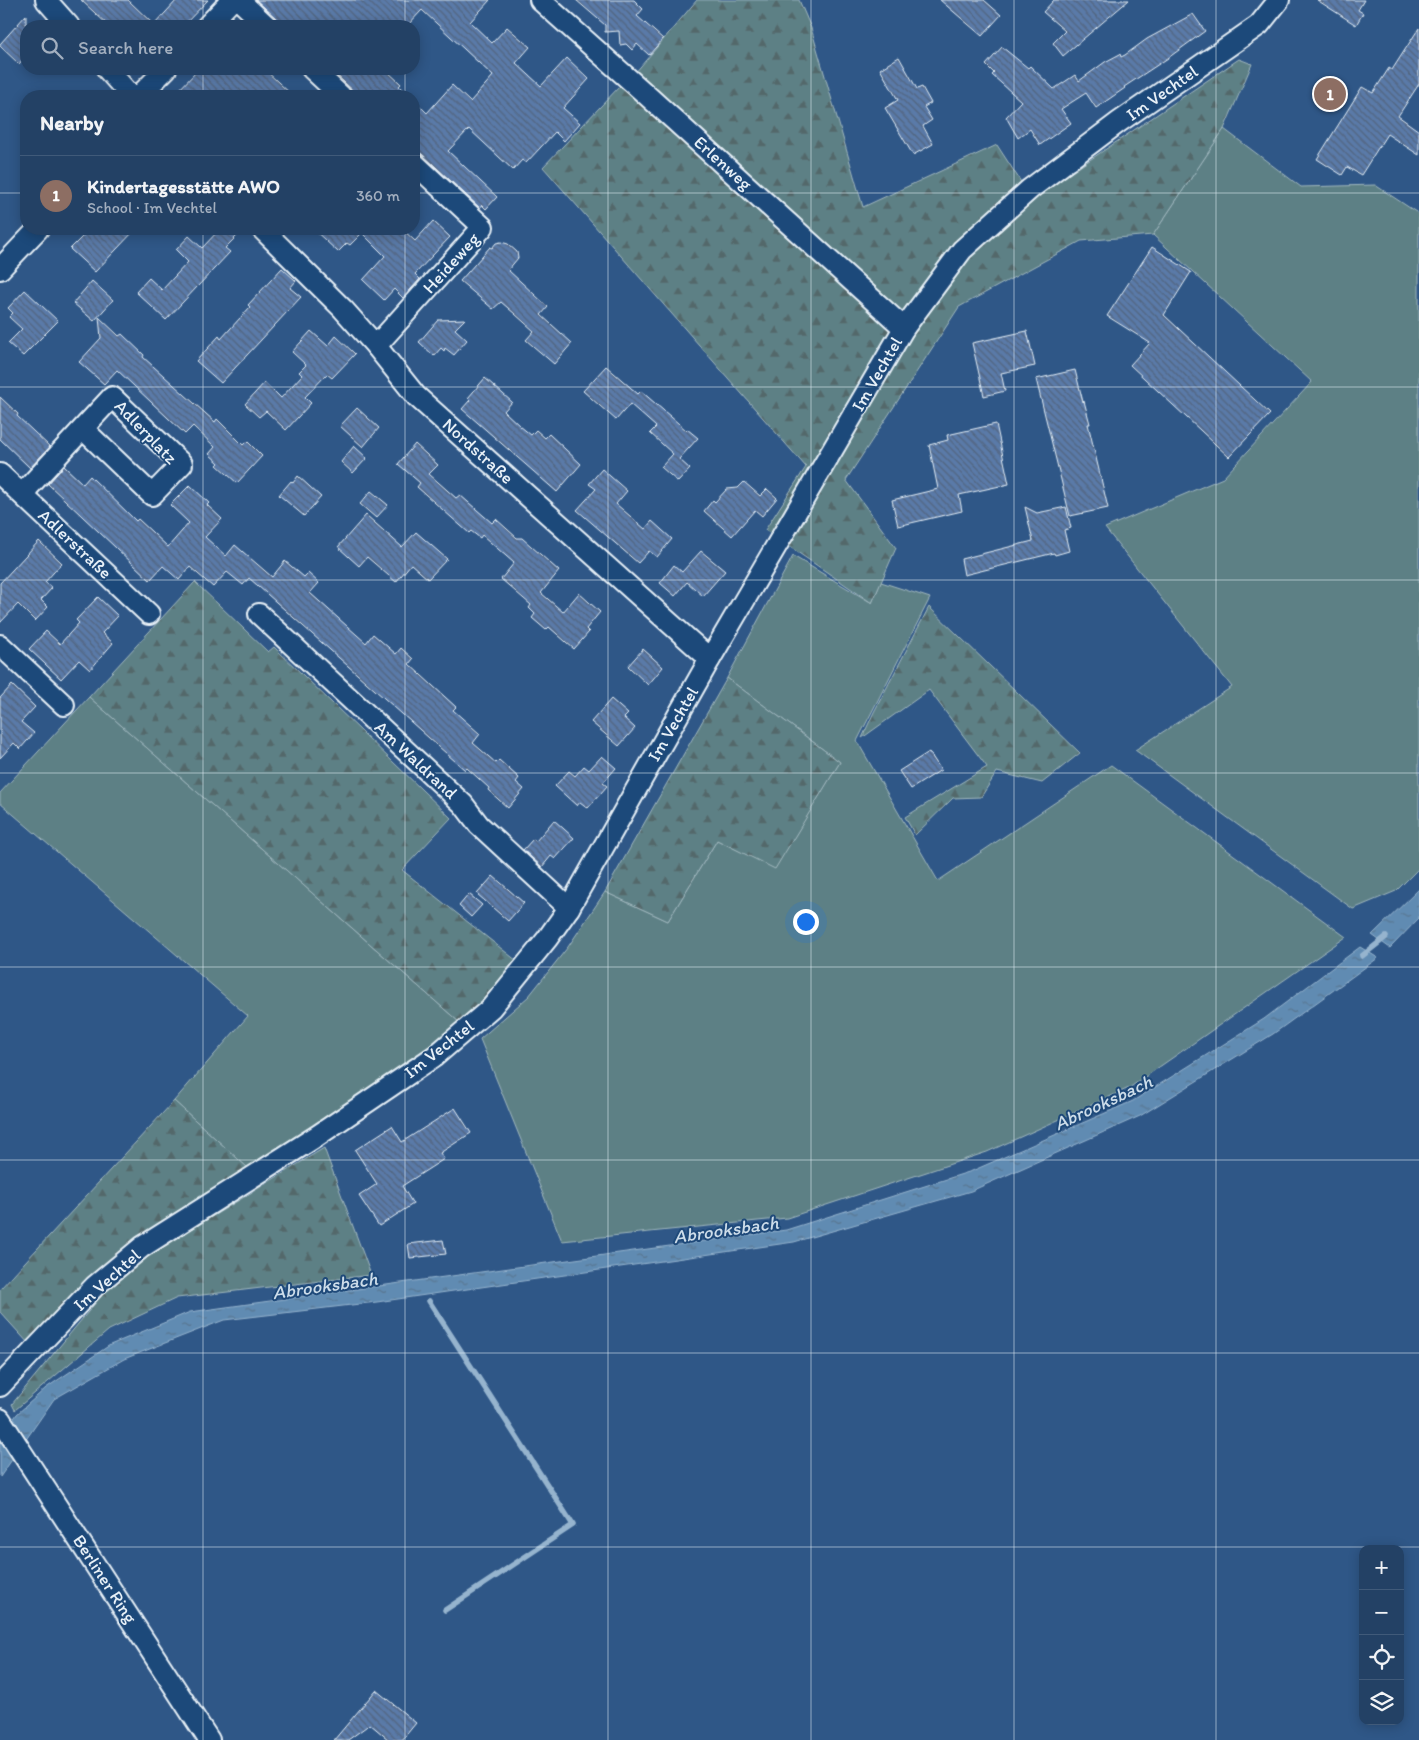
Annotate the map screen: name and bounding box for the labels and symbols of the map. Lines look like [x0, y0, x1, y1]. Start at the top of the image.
street label: Im Vechtel [1122, 60, 1202, 126]
pin: 1 [1314, 75, 1346, 113]
street label: Erlenweg [689, 131, 757, 195]
street label: Heideweg [418, 227, 485, 298]
street label: Im Vechtel [847, 333, 907, 415]
street label: Adlerplatz [110, 395, 182, 469]
street label: Nordstraße [438, 413, 518, 489]
street label: Adlerstraße [34, 504, 116, 584]
street label: Im Vechtel [643, 683, 703, 765]
street label: Am Waldrand [370, 716, 462, 804]
your location [793, 909, 819, 935]
street label: Im Vechtel [400, 1015, 478, 1083]
water label: Abrooksbach [1050, 1069, 1157, 1135]
water label: Abrooksbach [672, 1211, 781, 1248]
street label: Im Vechtel [69, 1244, 145, 1316]
water label: Abrooksbach [271, 1267, 380, 1304]
street label: Berliner Ring [68, 1530, 142, 1628]

